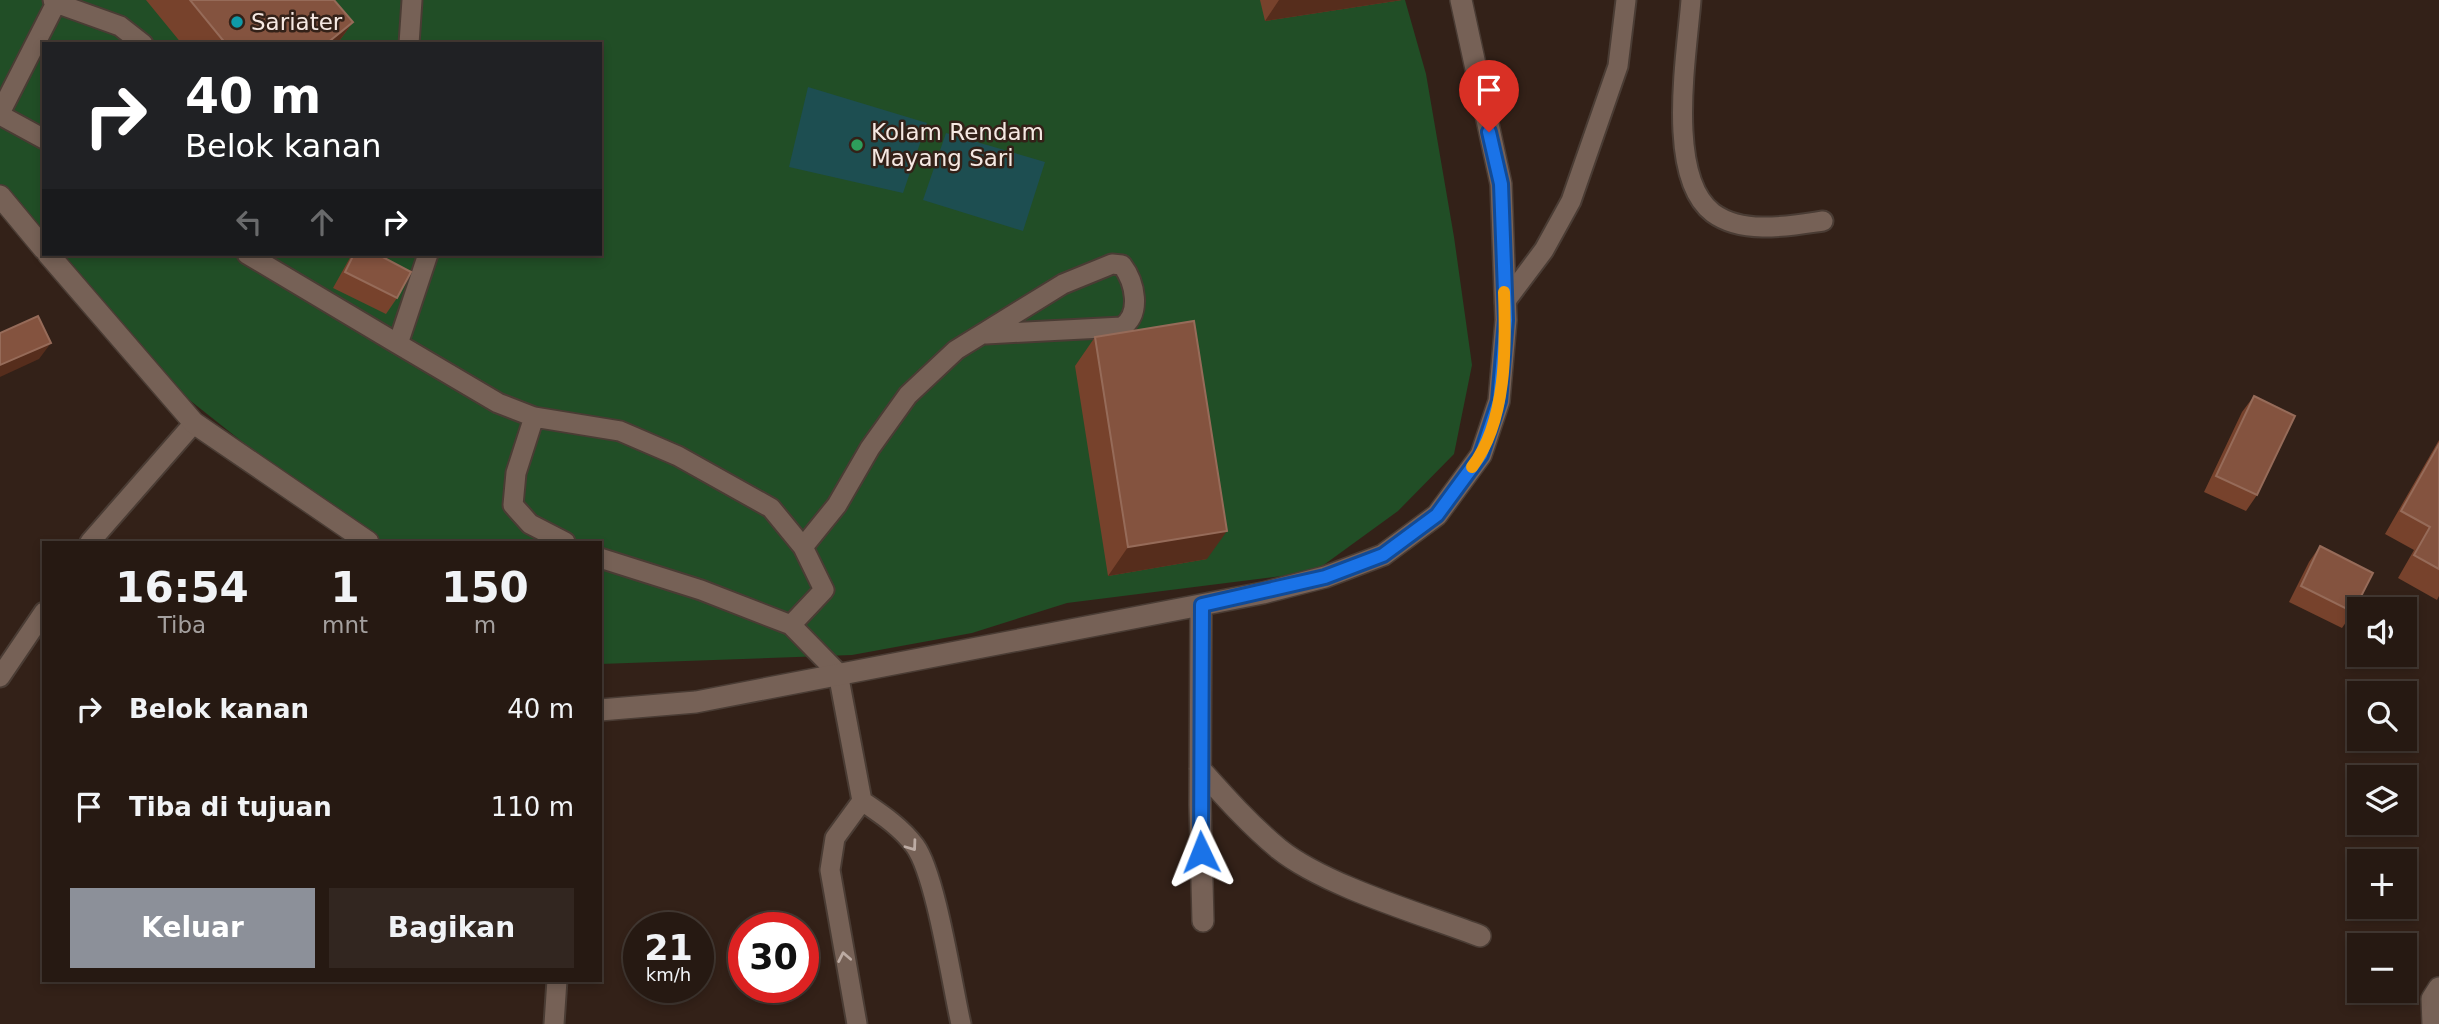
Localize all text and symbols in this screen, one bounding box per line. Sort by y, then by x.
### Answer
place label: Sariater [251,9,343,35]
marker: Sariater [229,14,245,30]
pin [1459,60,1519,132]
text: 40 m [185,68,321,125]
icon: right [70,70,161,161]
icon: arrive [1470,71,1508,109]
place label: Kolam Rendam Mayang Sari [871,119,1044,171]
text: Belok kanan [185,127,382,165]
marker: Kolam Rendam Mayang Sari [849,137,865,153]
icon: left [230,203,268,241]
icon: ahead [303,203,341,241]
icon: right [376,203,414,241]
text: 16:54 [115,563,249,612]
text: 1 [330,563,360,612]
text: 150 [441,563,529,612]
map controls [2347,597,2417,1003]
button: sound [2347,597,2417,667]
text: Tiba [158,612,206,638]
text: mnt [322,612,368,638]
text: m [474,612,496,638]
button: search [2347,681,2417,751]
icon: right [70,690,108,728]
text: Belok kanan [129,694,309,724]
text: 40 m [507,694,574,724]
button: layers [2347,765,2417,835]
icon: arrive [70,788,108,826]
text: Tiba di tujuan [129,792,332,822]
text: 110 m [491,792,574,822]
position arrow [1164,815,1238,889]
one-way arrow [904,838,916,850]
button: + [2347,849,2417,919]
button: Keluar [70,888,315,968]
button: Bagikan [329,888,574,968]
speed limit sign: 30 [728,912,819,1003]
text: 21 [644,928,693,968]
button: − [2347,933,2417,1003]
one-way arrow [837,951,852,963]
text: km/h [646,964,691,985]

